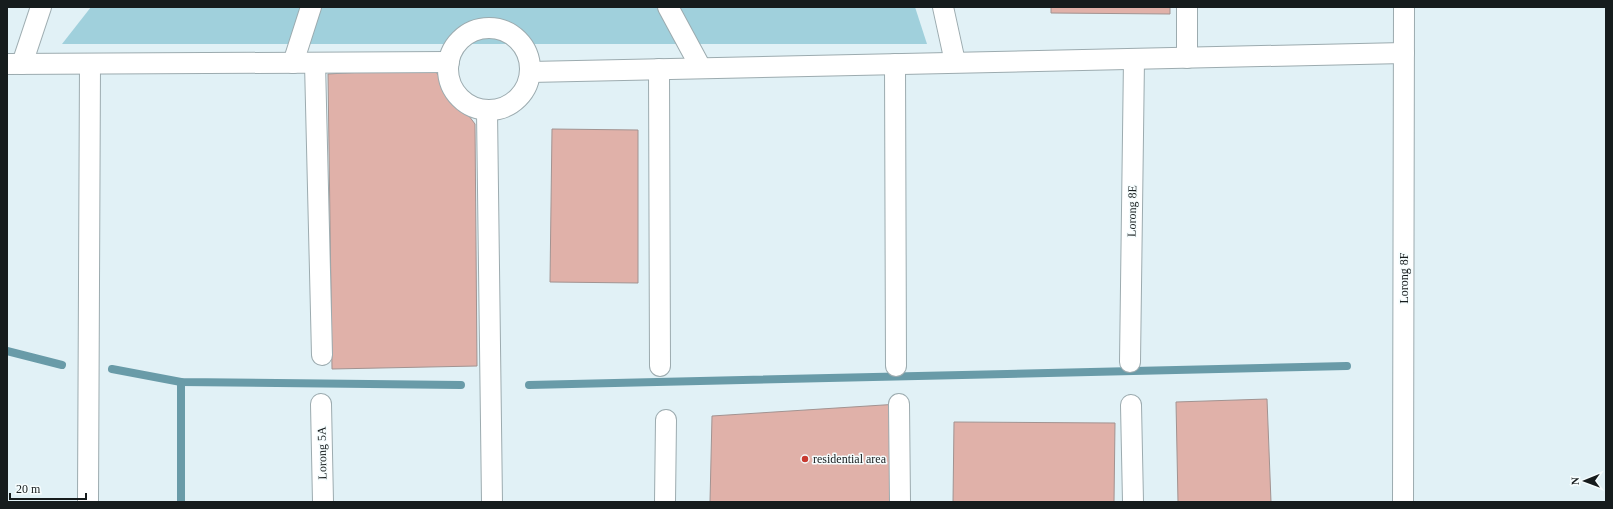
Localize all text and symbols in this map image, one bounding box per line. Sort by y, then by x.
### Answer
street label: Lorong 8E [1125,185,1139,237]
street label: Lorong 8F [1397,252,1411,304]
street label: Lorong 5A [315,426,329,480]
place label: residential area [813,452,887,466]
marker: residential area [800,454,810,464]
north arrow [1565,461,1605,501]
scale bar [10,475,86,501]
text: N [1569,477,1581,485]
text: 20 m [16,482,41,496]

